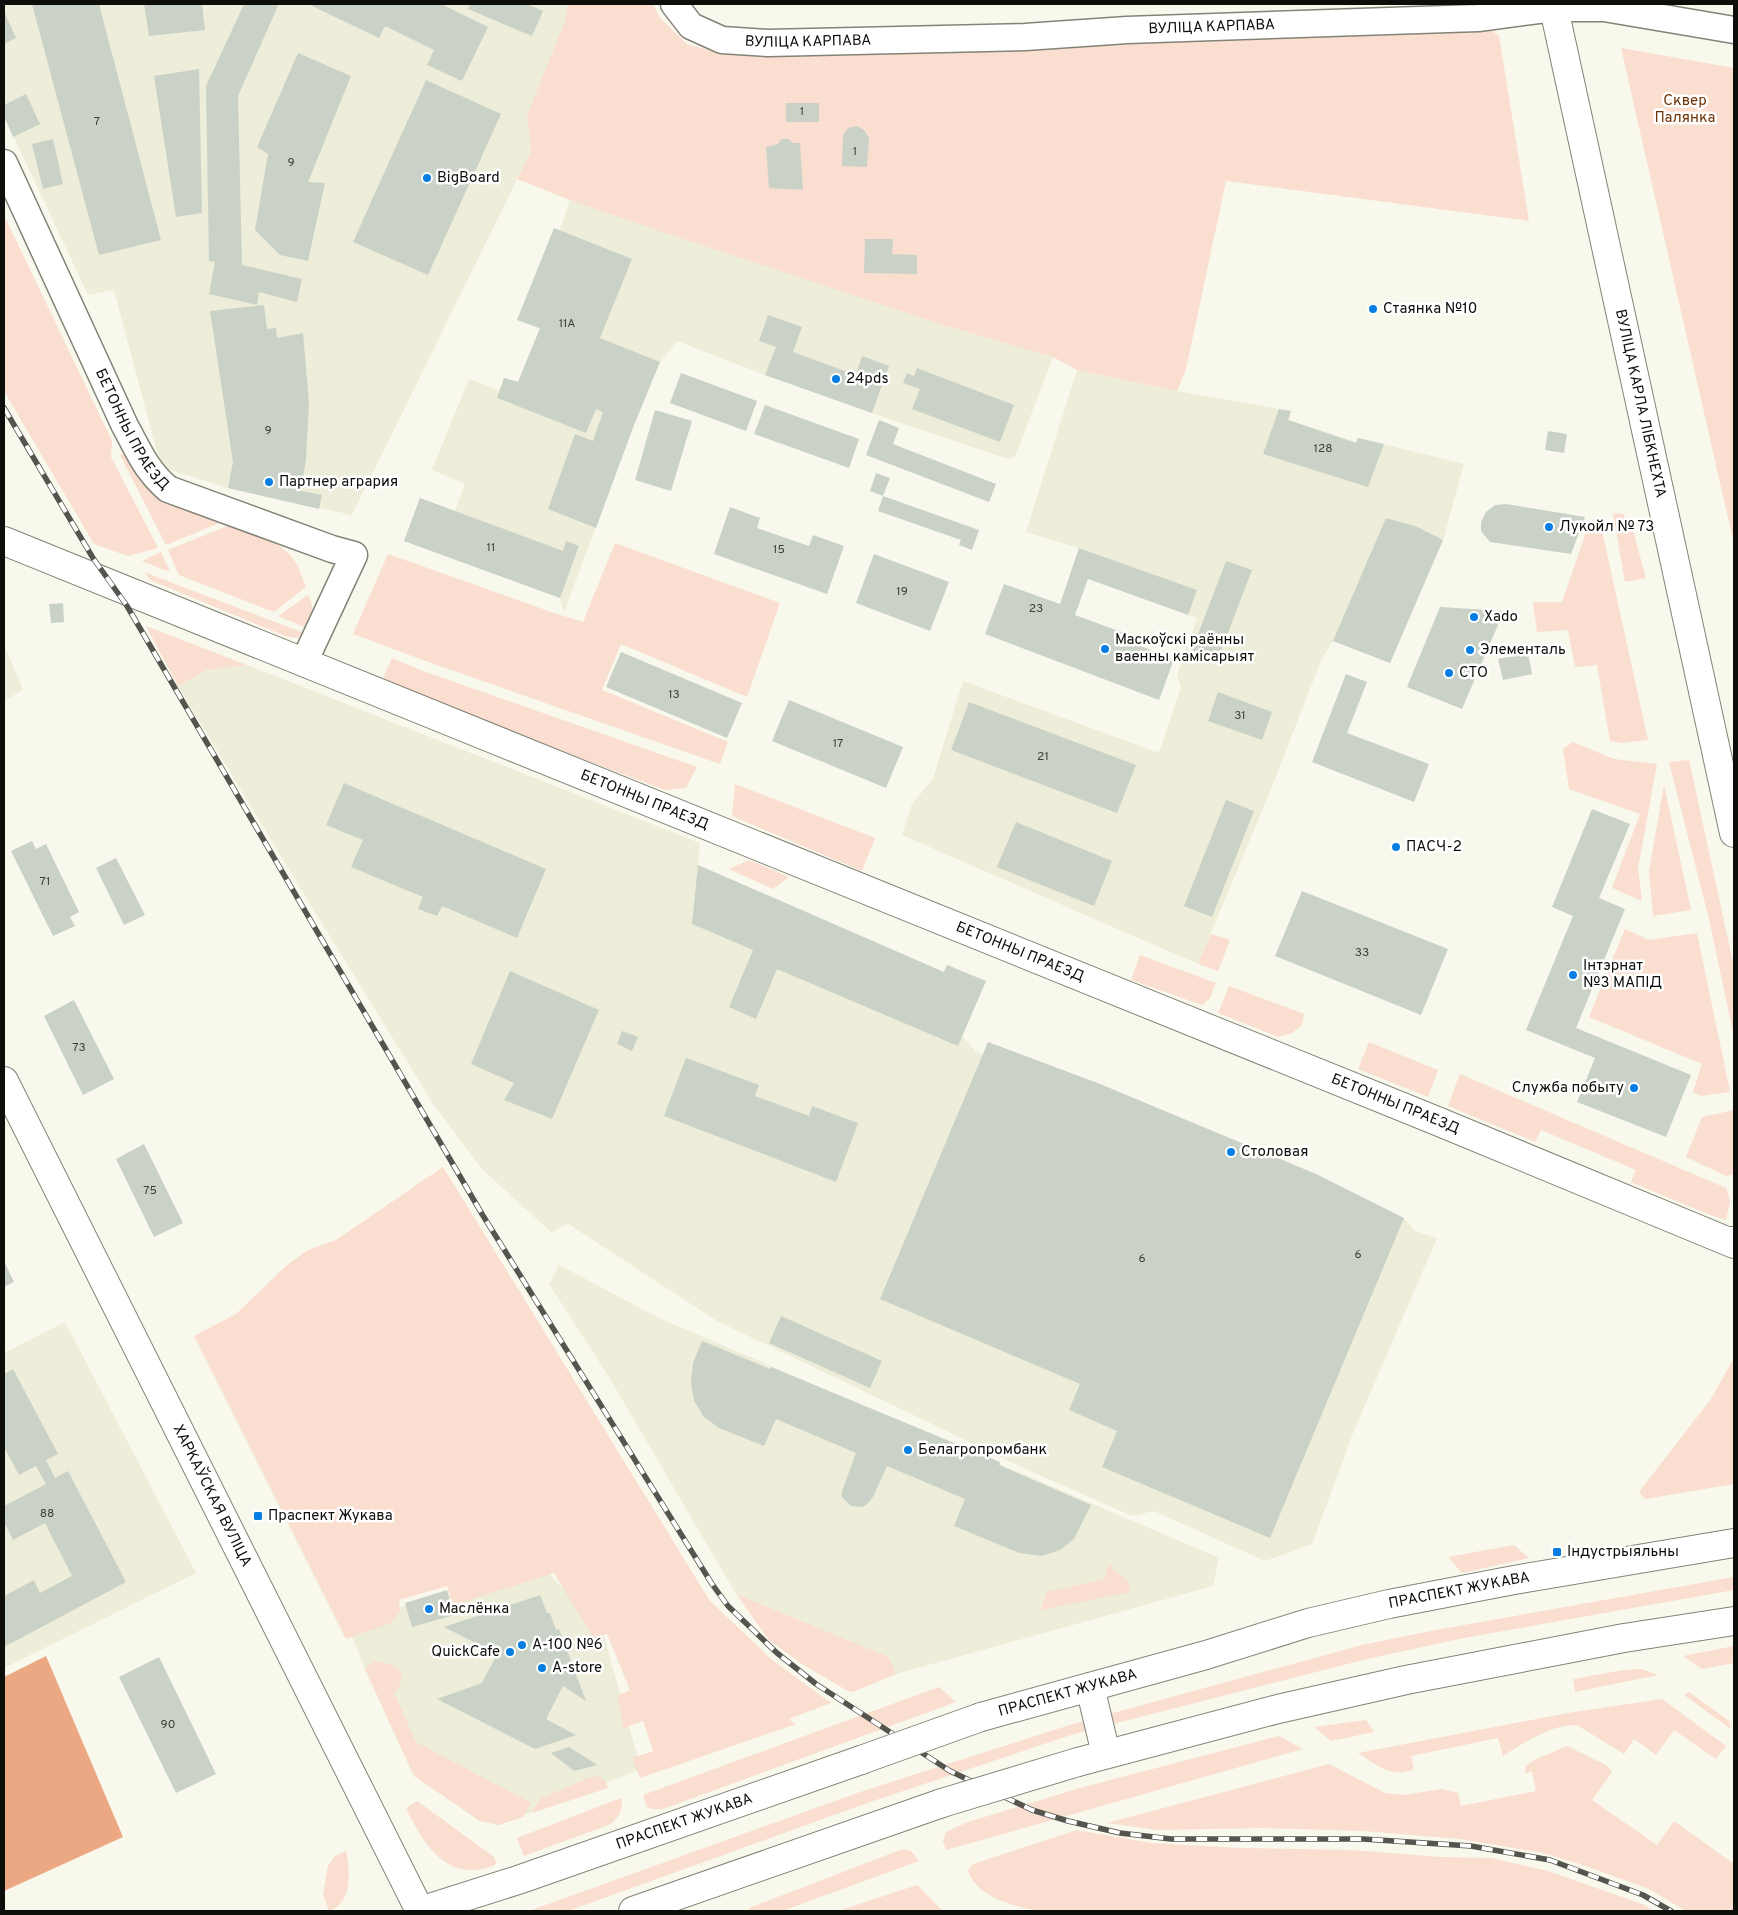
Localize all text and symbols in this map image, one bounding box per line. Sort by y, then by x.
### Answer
street label: ВУЛІЦА КАРПАВА [1148,15,1275,39]
street label: ВУЛІЦА КАРПАВА [744,31,872,53]
park label: Сквер Палянка [1655,92,1715,128]
house number: 1 [800,104,804,120]
house number: 7 [94,114,100,130]
house number: 1 [853,144,857,160]
house number: 9 [287,155,295,171]
place label: BigBoard [437,169,500,188]
marker: BigBoard [421,172,433,184]
place label: Стаянка №10 [1383,300,1477,319]
marker: Стаянка №10 [1367,303,1379,315]
street label: ВУЛІЦА КАРЛА ЛІБКНЕХТА [1610,307,1670,500]
house number: 11А [559,316,575,332]
street label: БЕТОННЫ ПРАЕЗД [90,366,173,495]
place label: 24pds [846,370,889,389]
marker: 24pds [830,373,842,385]
house number: 9 [264,423,272,439]
house number: 128 [1313,441,1333,457]
place label: Партнер агрария [279,473,398,492]
marker: Партнер агрария [263,476,275,488]
place label: Лукойл № 73 [1559,518,1654,537]
marker: Лукойл № 73 [1543,521,1555,533]
house number: 11 [487,540,495,556]
house number: 15 [773,542,785,558]
house number: 19 [896,584,908,600]
house number: 23 [1029,601,1043,617]
place label: Xado [1484,608,1518,627]
marker: Xado [1468,611,1480,623]
place label: Маскоўскі раённы ваенны камісарыят [1115,631,1254,667]
place label: Элементаль [1480,641,1566,660]
marker: Маскоўскі раённы ваенны камісарыят [1099,643,1111,655]
marker: Элементаль [1464,644,1476,656]
place label: СТО [1459,664,1488,683]
marker: СТО [1443,667,1455,679]
house number: 13 [668,687,680,703]
house number: 31 [1234,708,1246,724]
house number: 17 [833,736,843,752]
house number: 21 [1037,749,1049,765]
street label: БЕТОННЫ ПРАЕЗД [577,766,712,835]
place label: ПАСЧ-2 [1406,838,1462,857]
marker: ПАСЧ-2 [1390,841,1402,853]
house number: 71 [40,874,50,890]
street label: БЕТОННЫ ПРАЕЗД [953,918,1087,987]
house number: 33 [1355,945,1369,961]
place label: Інтэрнат №3 МАПІД [1583,957,1662,993]
marker: Інтэрнат №3 МАПІД [1567,969,1579,981]
house number: 73 [72,1040,86,1056]
street label: БЕТОННЫ ПРАЕЗД [1328,1070,1463,1139]
place label: Служба побыту [1512,1079,1624,1098]
marker: Служба побыту [1628,1082,1640,1094]
place label: Столовая [1241,1143,1308,1162]
marker: Столовая [1225,1146,1237,1158]
house number: 75 [143,1183,157,1199]
house number: 6 [1354,1247,1362,1263]
house number: 6 [1138,1251,1146,1267]
street label: ХАРКАЎСКАЯ ВУЛІЦА [168,1421,256,1570]
place label: Белагропромбанк [918,1441,1047,1460]
marker: Белагропромбанк [902,1444,914,1456]
house number: 88 [40,1506,54,1522]
place label: Праспект Жукава [268,1507,393,1526]
marker: Праспект Жукава [252,1510,264,1522]
place label: Індустрыяльны [1567,1543,1679,1562]
marker: Індустрыяльны [1551,1546,1563,1558]
street label: ПРАСПЕКТ ЖУКАВА [1387,1568,1531,1613]
place label: Маслёнка [439,1600,509,1619]
marker: Маслёнка [423,1603,435,1615]
place label: А-100 №6 [532,1636,603,1655]
marker: А-100 №6 [516,1639,528,1651]
place label: QuickCafe [431,1643,500,1662]
marker: QuickCafe [504,1646,516,1658]
place label: А-store [552,1659,602,1678]
marker: А-store [536,1662,548,1674]
street label: ПРАСПЕКТ ЖУКАВА [996,1665,1139,1721]
house number: 90 [161,1717,175,1733]
street label: ПРАСПЕКТ ЖУКАВА [614,1789,755,1854]

